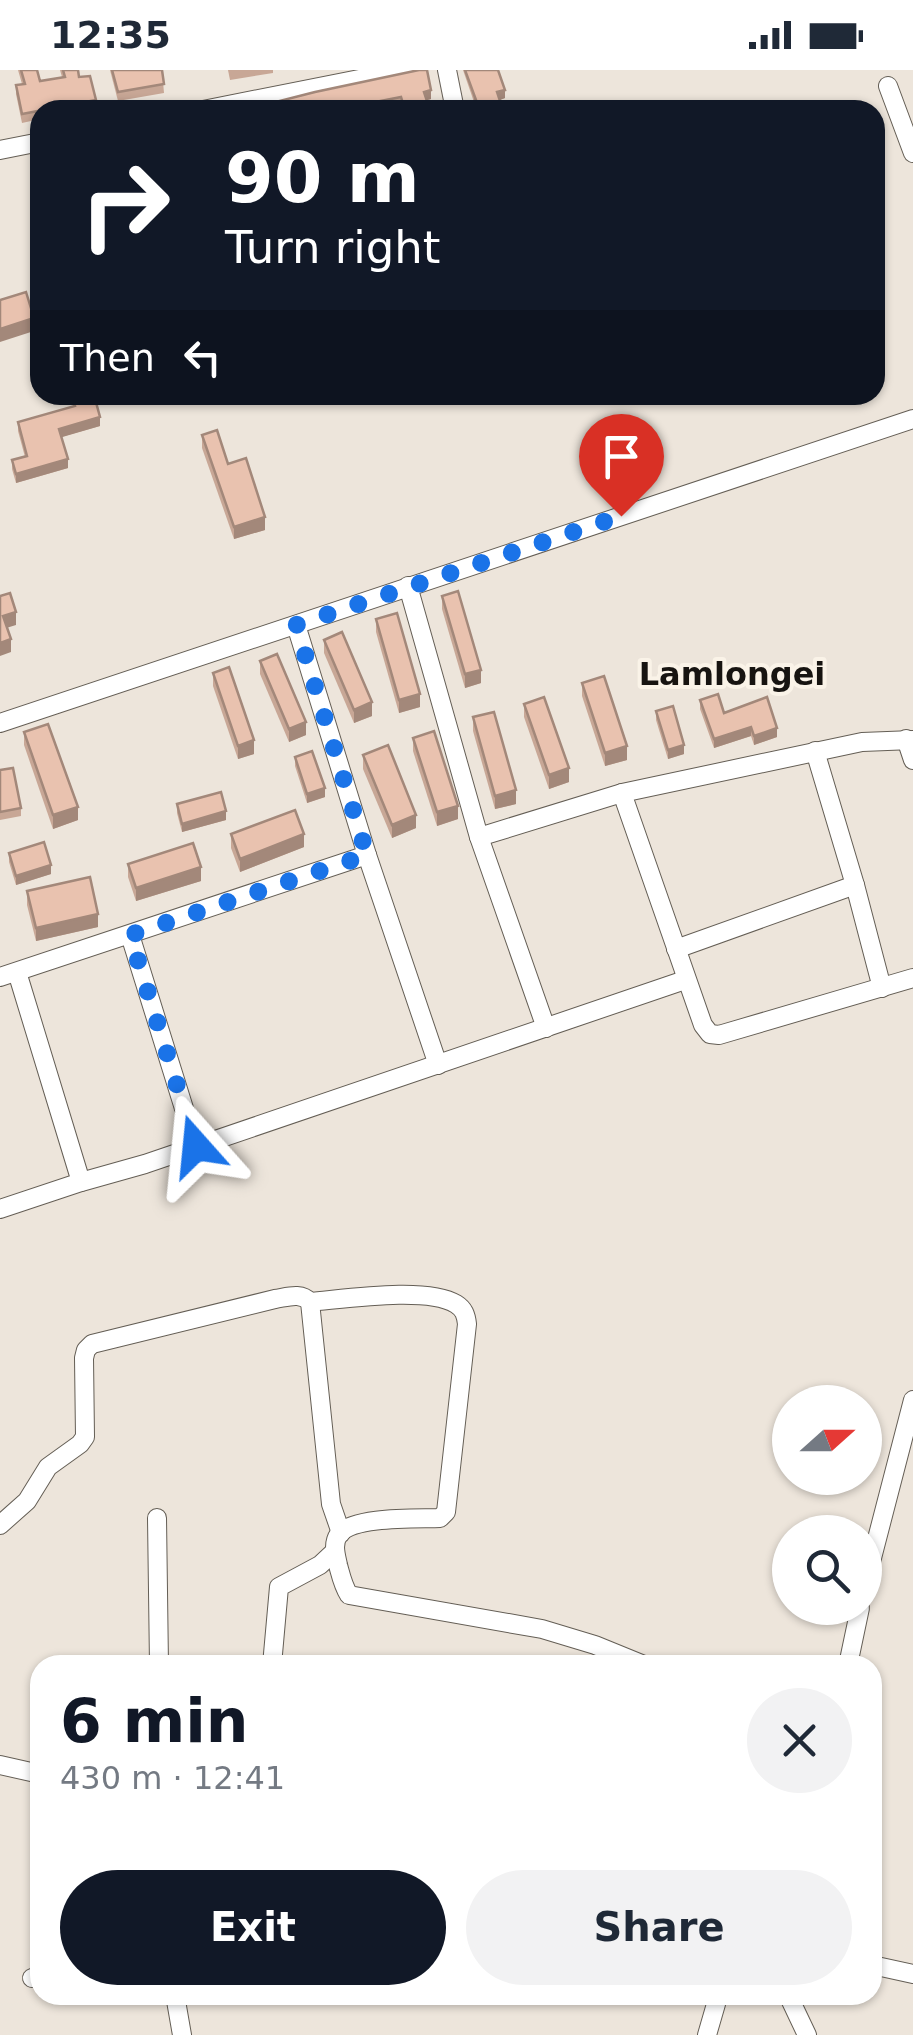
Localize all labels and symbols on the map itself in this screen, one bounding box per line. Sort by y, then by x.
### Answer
pin [579,414,664,517]
district label: Lamlongei [639,655,825,693]
position arrow [144,1094,248,1198]
north arrow [772,1385,882,1495]

